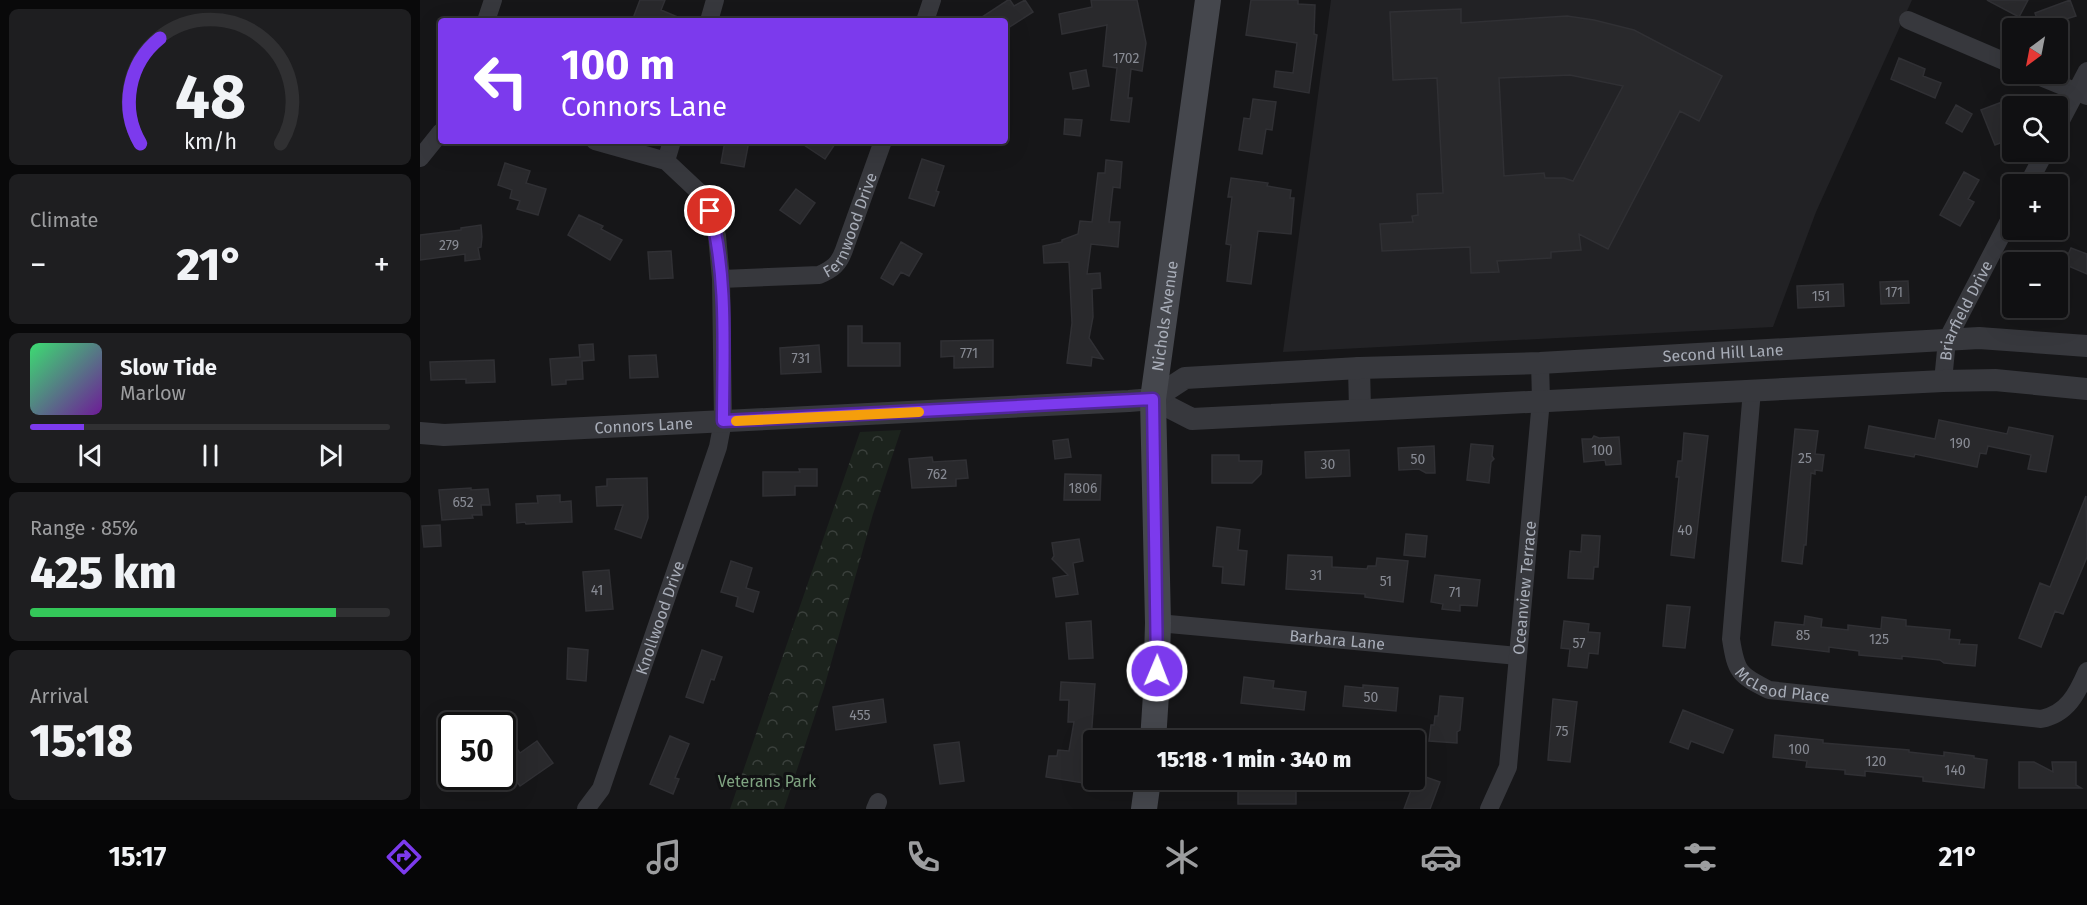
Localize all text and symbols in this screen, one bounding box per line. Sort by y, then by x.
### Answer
north arrow [2002,18,2068,84]
map controls [2002,18,2068,318]
text: 100 m [561,40,675,90]
icon: left [462,42,540,120]
house number: 1702 [1113,50,1139,67]
text: 48 [174,60,246,135]
text: Connors Lane [561,91,727,123]
button: search [2002,96,2068,162]
text: km/h [183,129,237,155]
street label: Fernwood Drive [820,170,881,282]
button: + [2002,174,2068,240]
pin [684,185,735,236]
icon: arrive [693,194,726,227]
text: Climate [30,208,98,232]
house number: 279 [439,237,459,254]
text: 21° [176,238,244,292]
text: − [30,245,47,285]
text: + [374,245,390,285]
button: − [2002,252,2068,318]
street label: Briarfield Drive [1936,257,1997,362]
street label: Nichols Avenue [1148,260,1182,373]
house number: 171 [1885,284,1903,301]
house number: 151 [1812,288,1830,305]
street label: Second Hill Lane [1662,340,1784,366]
house number: 771 [960,345,978,362]
house number: 731 [792,350,810,367]
text: Slow Tide [120,354,217,381]
text: Marlow [120,381,186,405]
street label: Connors Lane [594,414,693,438]
house number: 190 [1949,435,1971,452]
icon: previous [74,439,107,472]
icon: pause [194,439,227,472]
icon: next [314,439,347,472]
house number: 100 [1591,442,1613,459]
house number: 25 [1798,450,1812,467]
house number: 50 [1411,451,1426,468]
house number: 30 [1321,456,1336,473]
house number: 762 [927,466,947,483]
house number: 1806 [1068,480,1098,497]
house number: 652 [452,494,474,511]
text: Range · 85% [30,516,138,540]
street label: Oceanview Terrace [1509,520,1540,656]
house number: 40 [1677,522,1693,539]
text: 425 km [30,546,177,600]
street label: Knollwood Drive [632,558,688,677]
house number: 31 [1310,567,1322,584]
house number: 51 [1380,573,1392,590]
house number: 41 [591,582,603,599]
house number: 71 [1449,584,1461,601]
street label: Barbara Lane [1289,626,1386,654]
house number: 85 [1796,627,1810,644]
house number: 125 [1869,631,1889,648]
house number: 57 [1573,635,1585,652]
position arrow [1125,639,1189,703]
street label: McLeod Place [1731,663,1831,706]
text: Arrival [30,684,89,708]
house number: 50 [1364,689,1379,706]
house number: 455 [849,707,871,724]
speed limit sign: 50 [438,712,516,790]
text: 15:18 [30,714,133,768]
house number: 75 [1555,723,1569,740]
house number: 100 [1788,741,1810,758]
text: 15:18 · 1 min · 340 m [1157,746,1351,773]
house number: 120 [1866,753,1887,770]
house number: 140 [1944,762,1966,779]
park label: Veterans Park [718,772,817,791]
icon: directions [383,836,425,878]
icon: music [643,836,685,878]
icon: phone [902,836,944,878]
icon: climate [1161,836,1203,878]
icon: car [1420,836,1462,878]
icon: filters [1679,836,1721,878]
text: 15:17 [109,841,166,873]
text: 21° [1938,841,1978,873]

